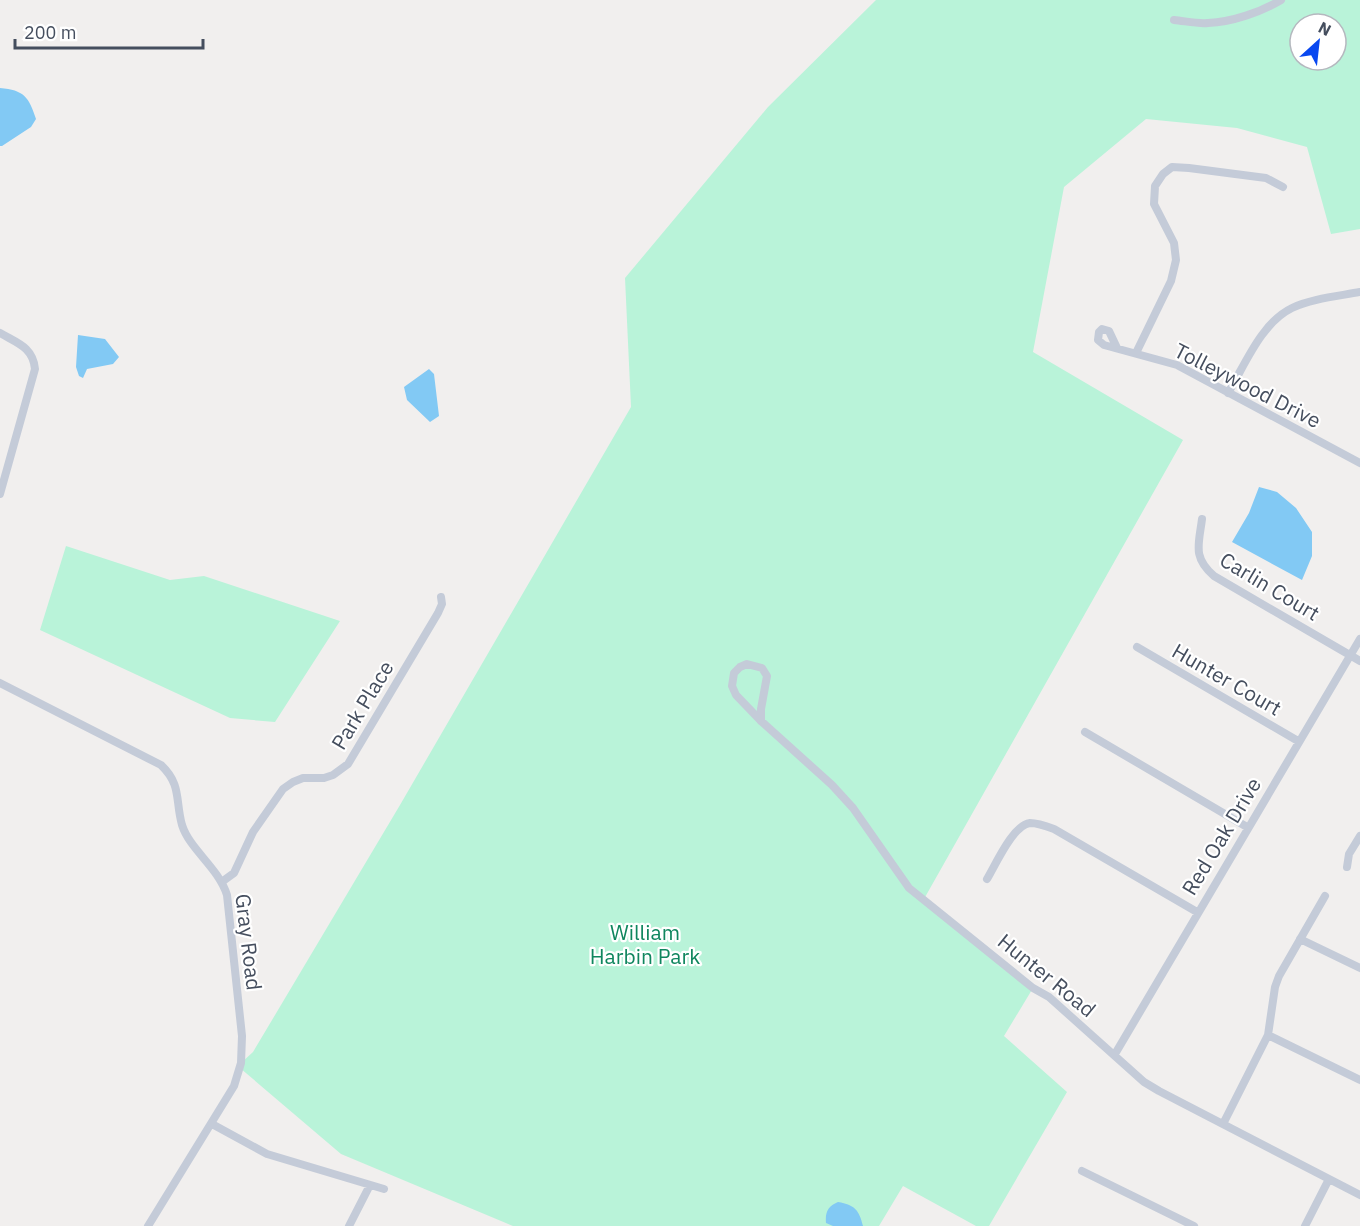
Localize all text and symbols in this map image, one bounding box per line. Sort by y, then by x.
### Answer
scale bar [15,12,202,50]
north arrow [1288,12,1348,72]
text: N [1315,17,1335,40]
text: 200 m [24,21,76,44]
street label: Tolleywood Drive [1170,336,1326,434]
street label: Carlin Court [1215,545,1325,627]
street label: Hunter Court [1167,636,1287,722]
street label: Park Place [324,655,400,755]
street label: Red Oak Drive [1175,772,1267,900]
street label: Gray Road [229,892,269,992]
park label: William Harbin Park [590,918,700,970]
street label: Hunter Road [992,927,1102,1023]

